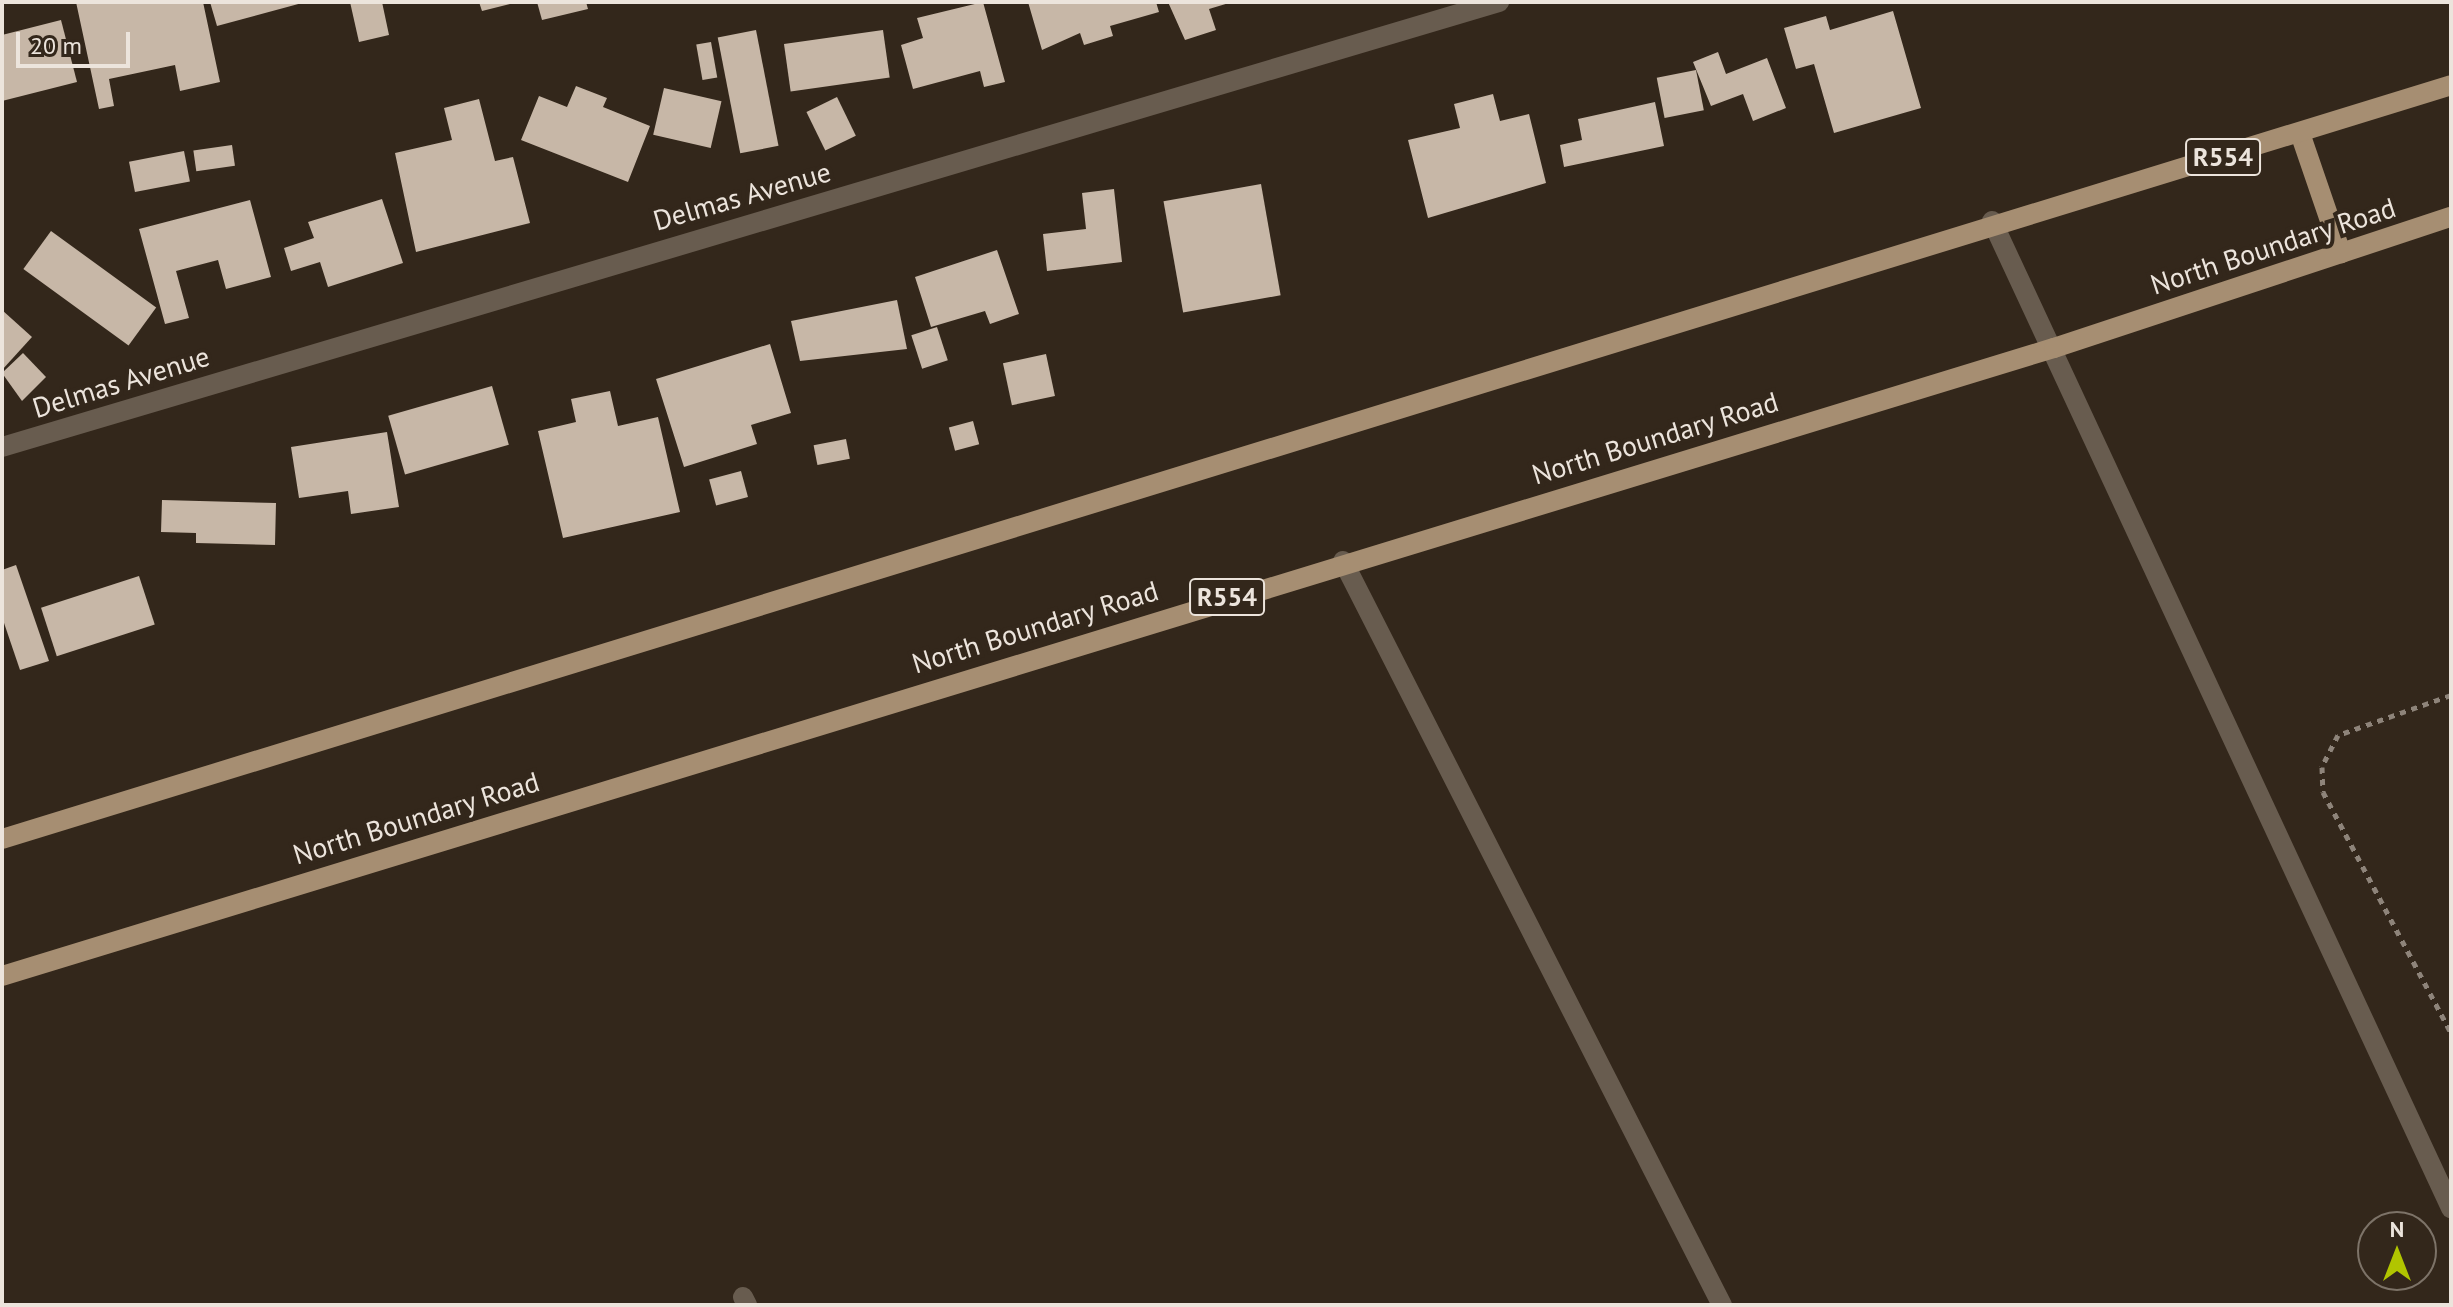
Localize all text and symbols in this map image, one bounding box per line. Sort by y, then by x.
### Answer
scale bar [20,16,134,66]
text: 20 m [30,30,82,61]
road number: R554 [2185,135,2261,179]
street label: Delmas Avenue [649,154,835,238]
street label: North Boundary Road [2146,190,2400,302]
street label: Delmas Avenue [28,339,214,425]
street label: North Boundary Road [1527,384,1783,492]
street label: North Boundary Road [907,573,1163,681]
road number: R554 [1189,575,1265,619]
street label: North Boundary Road [288,764,544,872]
north arrow [2357,1211,2437,1291]
text: N [2390,1215,2404,1243]

